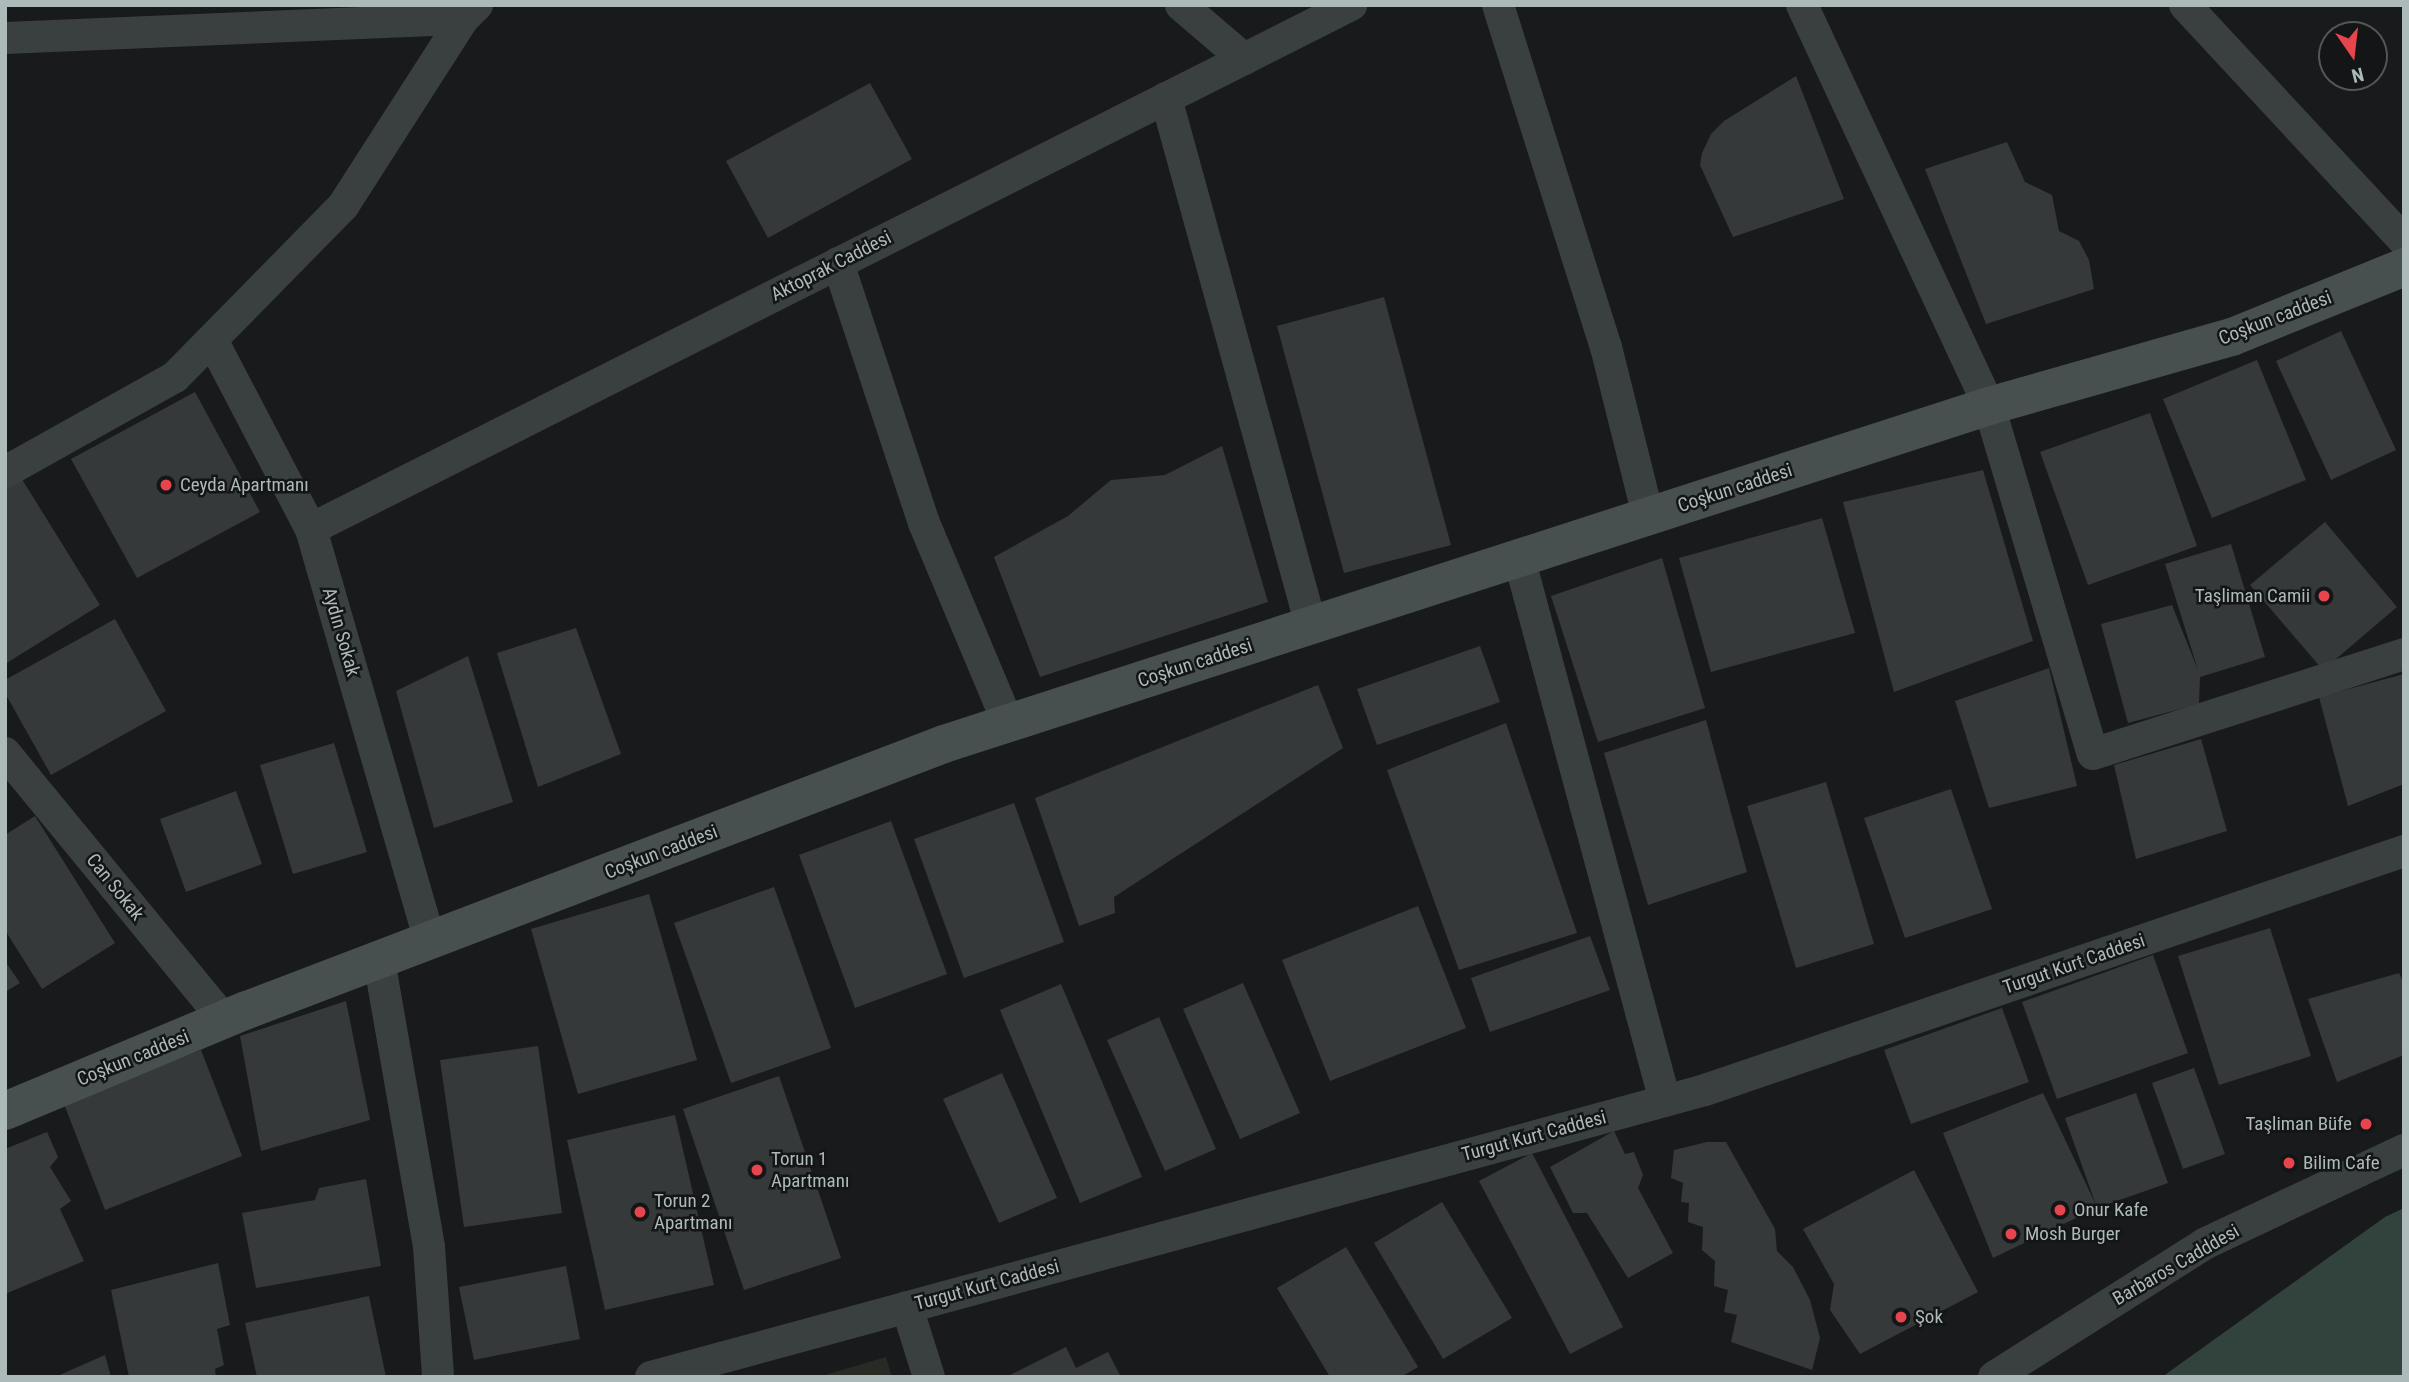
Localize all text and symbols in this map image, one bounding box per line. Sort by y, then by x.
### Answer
north arrow [2318,21,2388,91]
text: N [2349,62,2366,87]
street label: Aktoprak Caddesi [767,226,895,306]
street label: Coşkun caddesi [2215,286,2335,350]
street label: Coşkun caddesi [1675,459,1795,517]
place label: Ceyda Apartmanı [180,474,309,496]
marker: Ceyda Apartmanı [158,477,174,493]
street label: Aydın Sokak [317,585,365,679]
place label: Taşliman Camii [2195,585,2310,607]
marker: Taşliman Camii [2316,588,2332,604]
street label: Coşkun caddesi [1135,634,1255,692]
street label: Coşkun caddesi [601,820,721,884]
street label: Can Sokak [81,849,149,925]
street label: Turgut Kurt Caddesi [2000,929,2148,999]
street label: Coşkun caddesi [74,1025,192,1091]
street label: Turgut Kurt Caddesi [1459,1106,1609,1166]
place label: Taşliman Büfe [2245,1113,2352,1135]
marker: Taşliman Büfe [2358,1116,2374,1132]
place label: Torun 1 Apartmanı [771,1148,849,1192]
place label: Bilim Cafe [2303,1152,2380,1174]
marker: Bilim Cafe [2281,1155,2297,1171]
marker: Torun 1 Apartmanı [749,1162,765,1178]
place label: Torun 2 Apartmanı [654,1190,732,1234]
place label: Onur Kafe [2074,1199,2148,1221]
marker: Onur Kafe [2052,1202,2068,1218]
marker: Torun 2 Apartmanı [632,1204,648,1220]
street label: Barbaros Cadddesi [2109,1220,2243,1310]
place label: Mosh Burger [2025,1223,2120,1245]
marker: Mosh Burger [2003,1226,2019,1242]
street label: Turgut Kurt Caddesi [912,1255,1062,1315]
place label: Şok [1915,1306,1943,1328]
marker: Şok [1893,1309,1909,1325]

